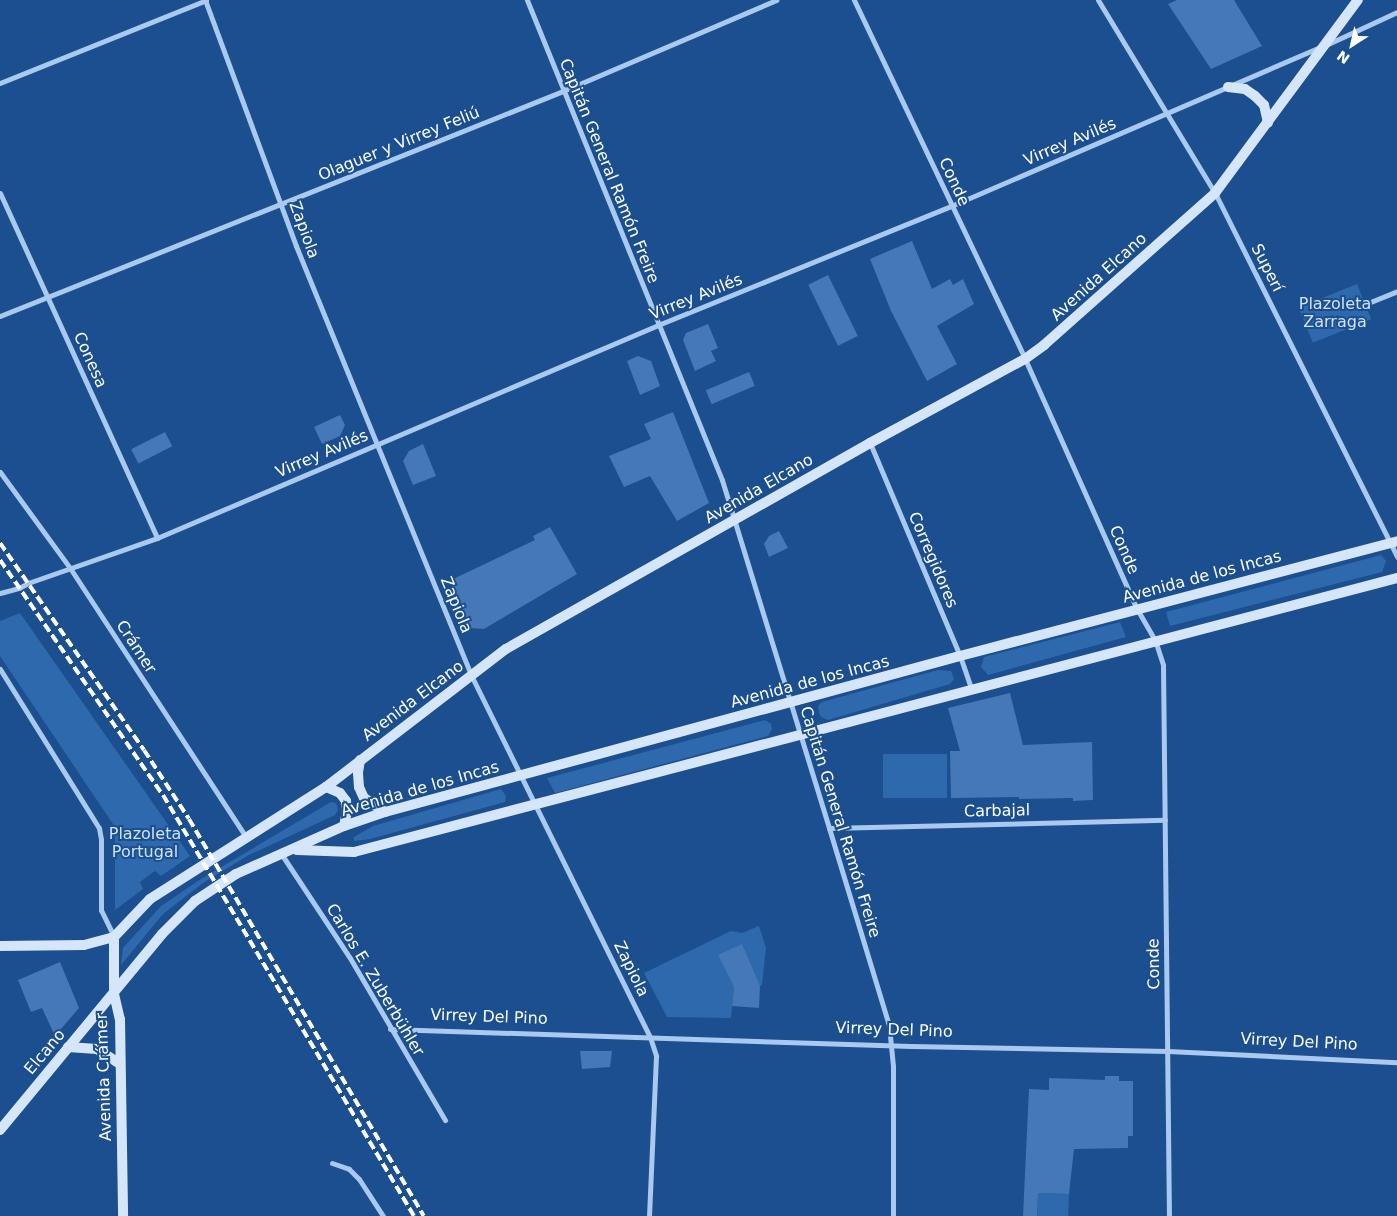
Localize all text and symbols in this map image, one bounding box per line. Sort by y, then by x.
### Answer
north arrow [1327,20,1377,70]
text: N [1334,47,1353,67]
street label: Capitán General Ramón Freire [555,56,663,286]
street label: Olaguer y Virrey Feliú [315,103,483,185]
street label: Virrey Avilés [1021,114,1119,170]
street label: Conde [935,155,973,209]
street label: Zapiola [285,199,323,261]
street label: Avenida Elcano [1047,229,1151,325]
street label: Superí [1247,241,1287,295]
street label: Virrey Avilés [647,270,745,324]
park label: Plazoleta Zarraga [1299,294,1371,332]
street label: Conesa [69,329,111,391]
street label: Virrey Avilés [273,426,371,482]
street label: Avenida Elcano [701,450,817,528]
street label: Corregidores [904,509,962,611]
street label: Conde [1105,523,1143,577]
street label: Avenida de los Incas [1121,547,1283,607]
street label: Zapiola [436,574,476,636]
street label: Crámer [112,617,160,677]
street label: Avenida de los Incas [729,652,891,712]
street label: Avenida Elcano [358,657,468,745]
street label: Capitán General Ramón Freire [796,704,884,940]
street label: Avenida de los Incas [339,757,501,821]
street label: Carbajal [964,801,1030,821]
park label: Plazoleta Portugal [109,824,181,862]
street label: Carlos E. Zuberbühler [322,900,428,1060]
street label: Zapiola [609,938,653,1000]
street label: Conde [1144,938,1164,990]
street label: Virrey Del Pino [430,1005,548,1029]
street label: Avenida Crámer [92,1012,116,1142]
street label: Virrey Del Pino [835,1018,953,1042]
street label: Elcano [21,1025,69,1079]
street label: Virrey Del Pino [1240,1029,1358,1055]

